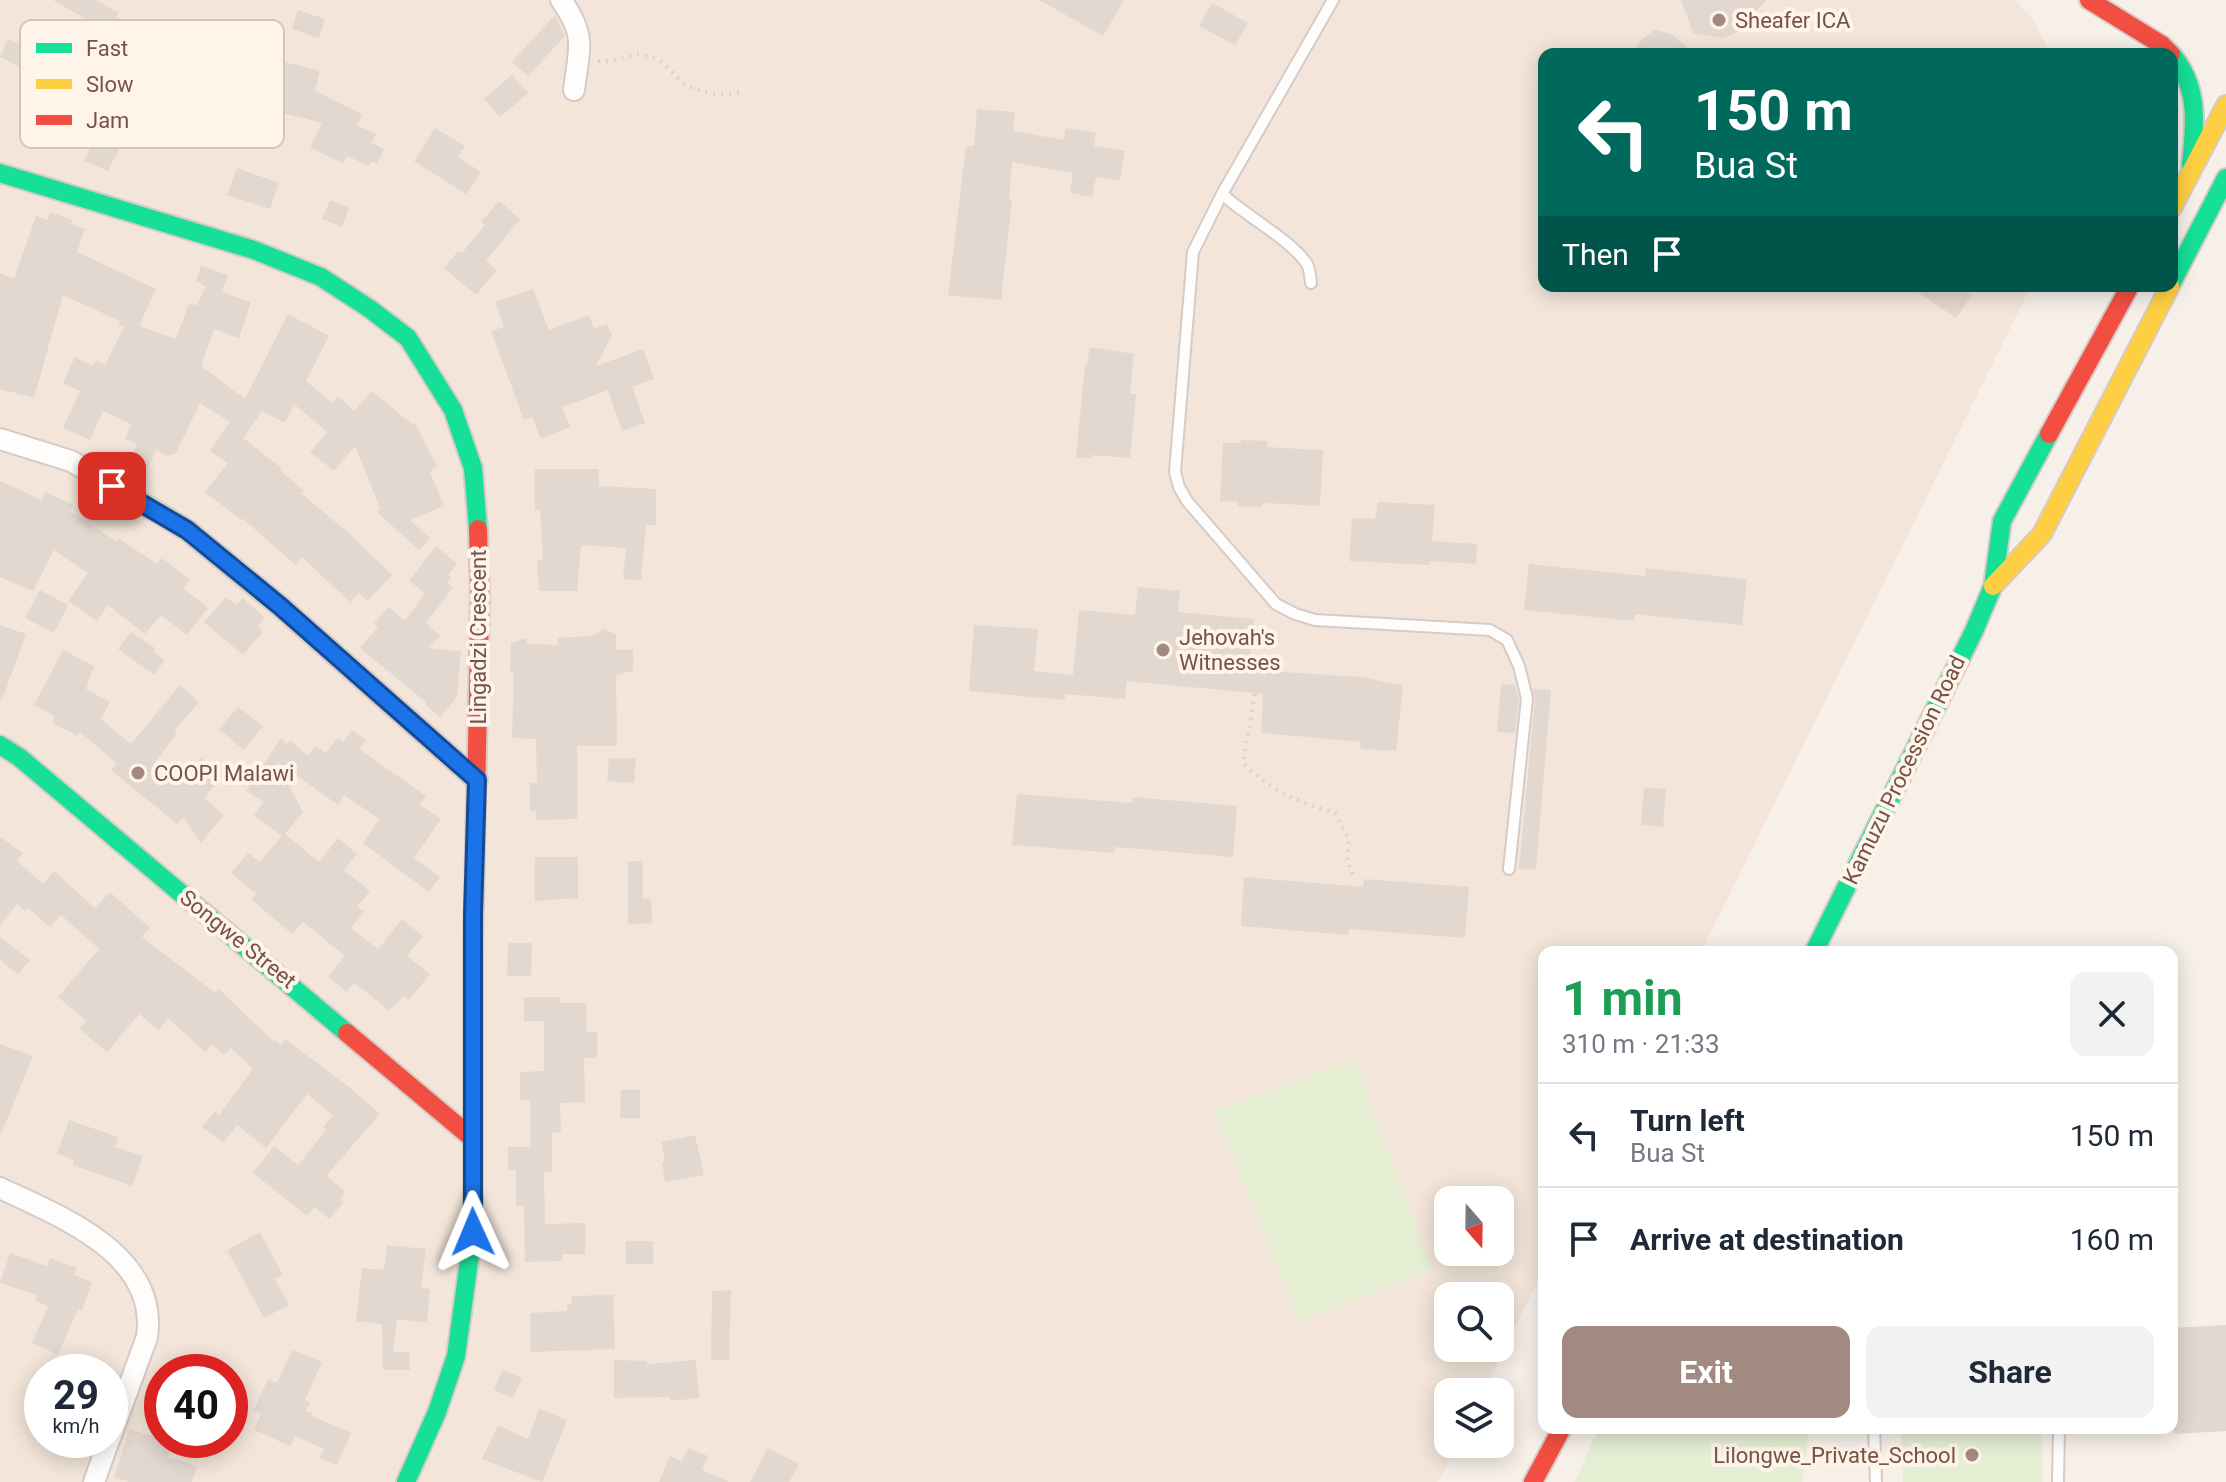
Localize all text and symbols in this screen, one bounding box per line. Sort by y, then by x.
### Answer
place label: Sheafer ICA [1735,8,1851,33]
marker: Sheafer ICA [1710,11,1728,29]
legend [20,20,284,148]
text: Fast [86,36,128,61]
text: Slow [86,72,134,97]
text: 150 m [1694,78,1853,144]
icon: left [1562,80,1666,184]
text: Jam [86,108,129,133]
text: Bua St [1694,145,1798,187]
icon: arrive [1645,232,1689,276]
text: Then [1562,237,1629,272]
pin [78,452,146,520]
icon: arrive [90,464,134,508]
street label: Lingadzi Crescent [466,550,491,724]
place label: Jehovah's Witnesses [1179,625,1281,675]
marker: Jehovah's Witnesses [1154,641,1172,659]
street label: Kamuzu Procession Road [1838,652,1970,888]
place label: COOPI Malawi [154,761,294,786]
marker: COOPI Malawi [129,764,147,782]
street label: Songwe Street [175,885,301,993]
text: 1 min [1562,970,1683,1027]
button: close [2070,972,2154,1056]
text: 310 m · 21:33 [1562,1029,1720,1059]
text: Turn left [1630,1103,1745,1138]
icon: left [1562,1113,1606,1157]
text: 150 m [2070,1118,2154,1153]
text: Bua St [1630,1138,1705,1168]
north arrow [1434,1186,1514,1266]
map controls [1434,1186,1514,1458]
position arrow [431,1190,515,1274]
icon: arrive [1562,1217,1606,1261]
text: Arrive at destination [1630,1222,1904,1257]
text: 160 m [2070,1222,2154,1257]
button: search [1434,1282,1514,1362]
button: Exit [1562,1326,1850,1418]
button: Share [1866,1326,2154,1418]
speed limit sign: 40 [144,1354,248,1458]
text: 29 [53,1372,99,1419]
button: layers [1434,1378,1514,1458]
text: km/h [53,1414,99,1438]
place label: Lilongwe_Private_School [1713,1443,1956,1468]
marker: Lilongwe_Private_School [1963,1446,1981,1464]

